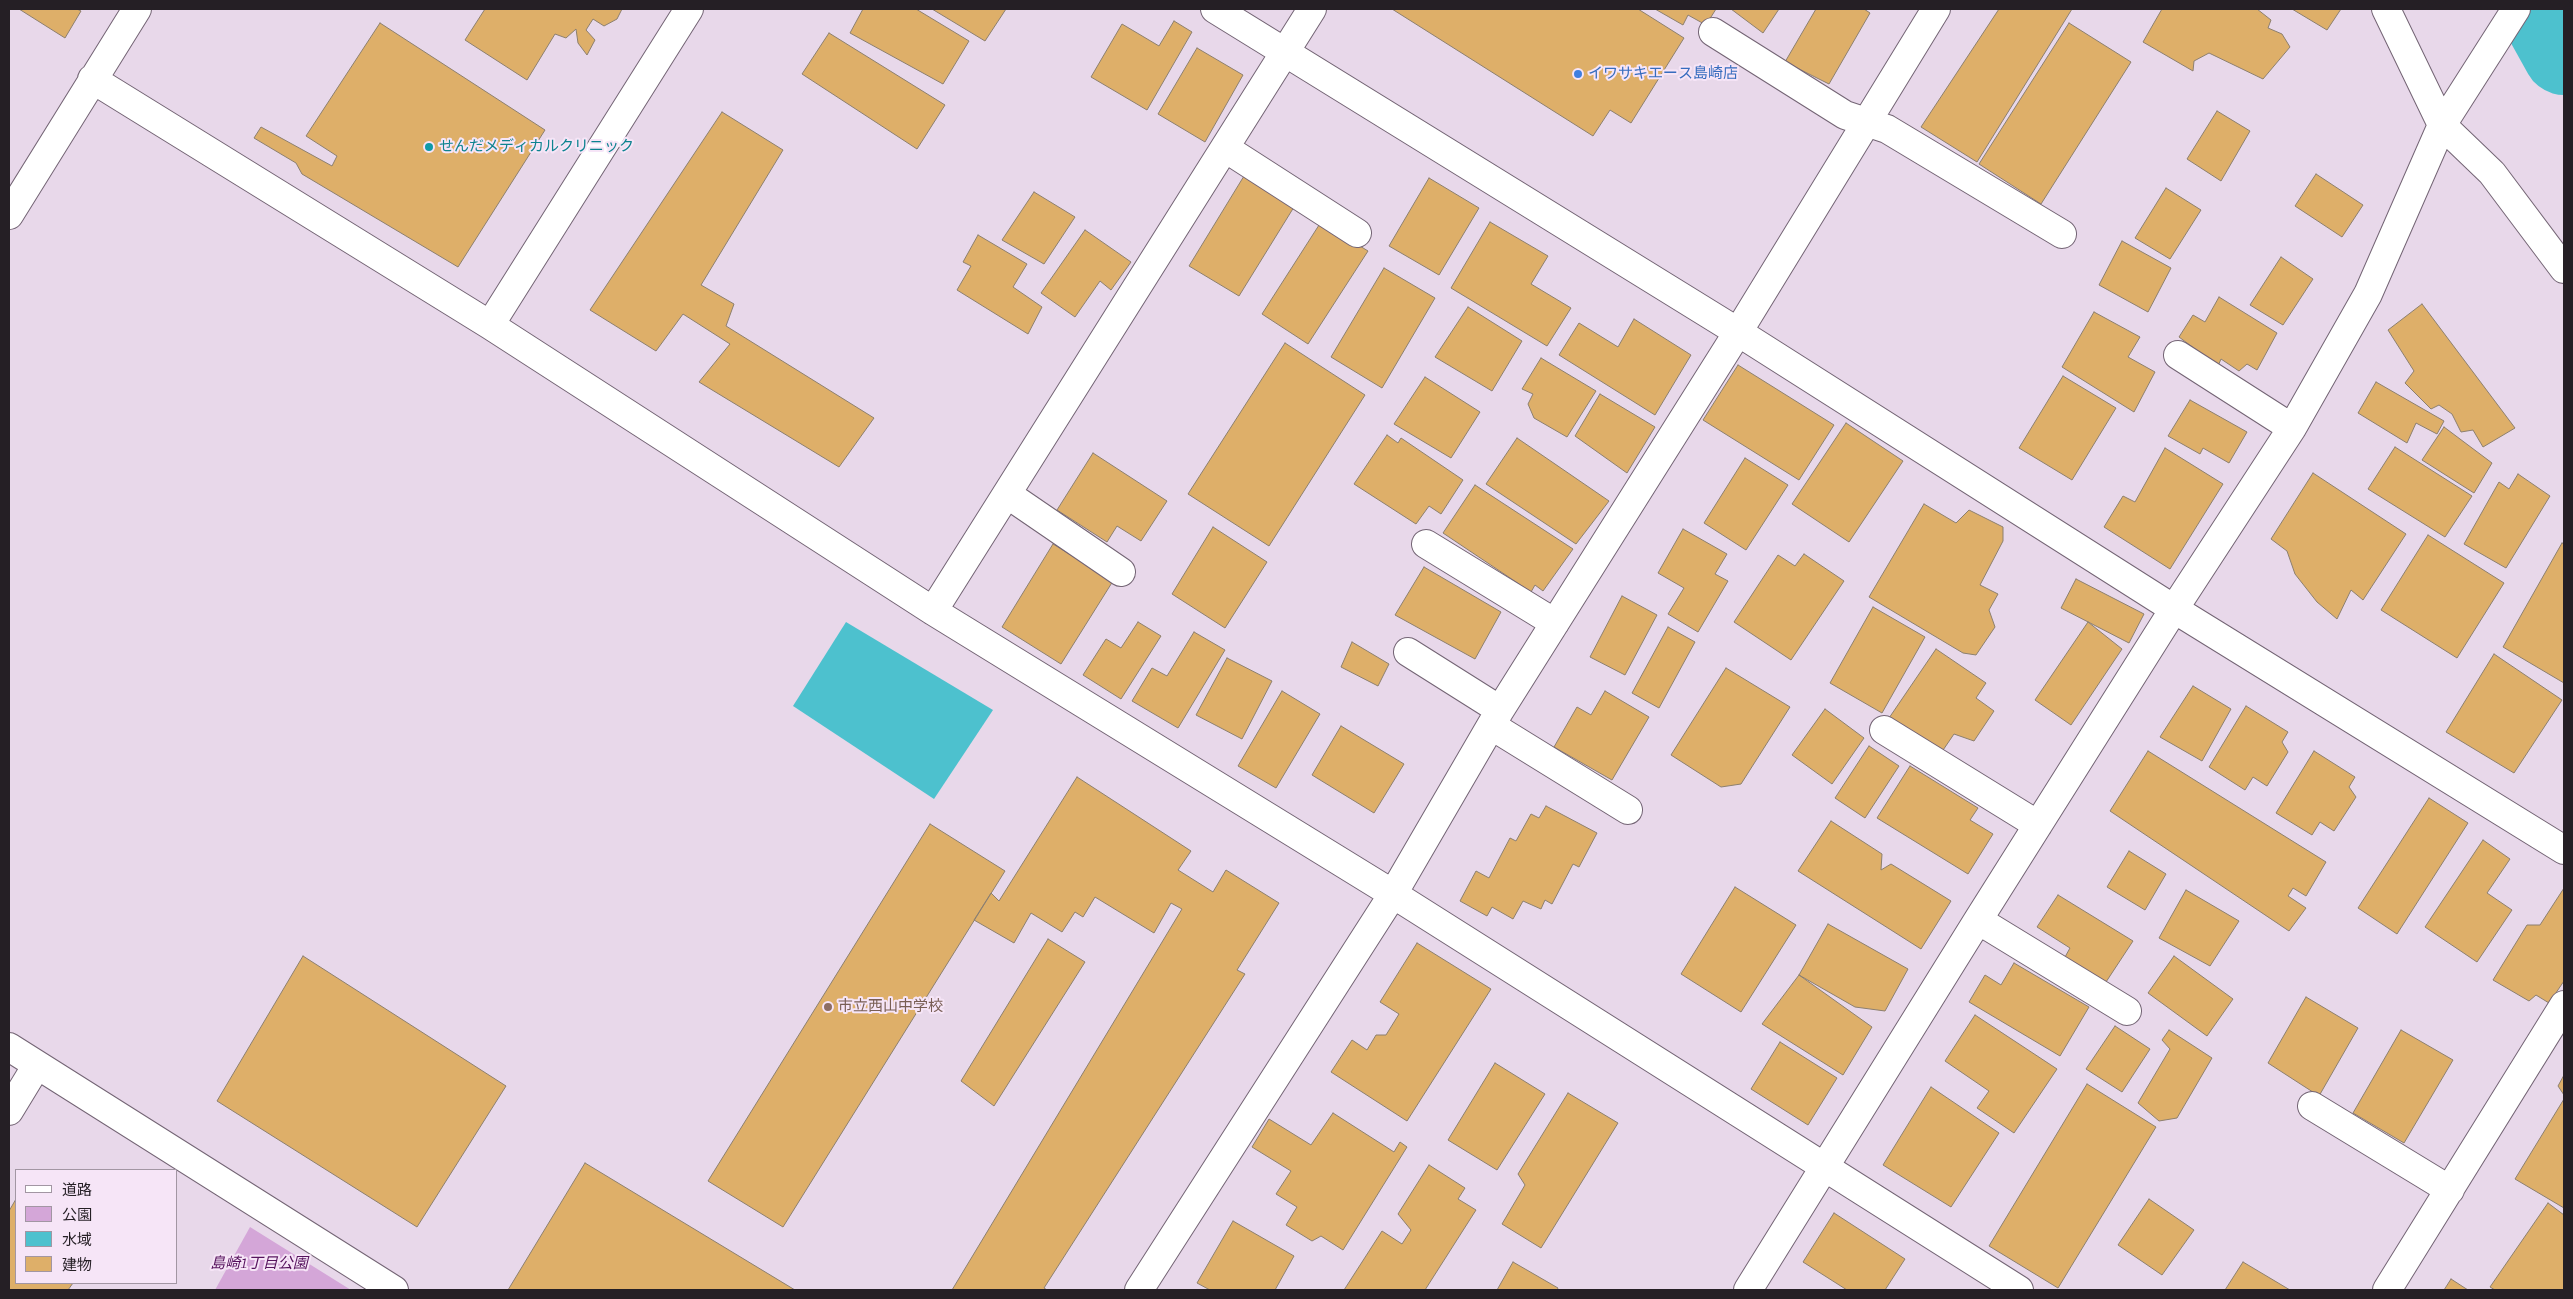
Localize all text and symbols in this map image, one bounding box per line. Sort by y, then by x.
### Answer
place label: イワサキエース島崎店 [1588,65,1738,83]
marker: イワサキエース島崎店 [1572,68,1584,80]
place label: せんだメディカルクリニック [439,138,634,156]
marker: せんだメディカルクリニック [423,141,435,153]
place label: 市立西山中学校 [838,998,943,1016]
marker: 市立西山中学校 [822,1001,834,1013]
legend [15,1169,178,1284]
text: 道路 [62,1179,92,1200]
text: 公園 [62,1204,92,1225]
text: 水域 [62,1229,92,1250]
text: 建物 [62,1254,92,1275]
park label: 島崎1丁目公園 [210,1255,308,1273]

